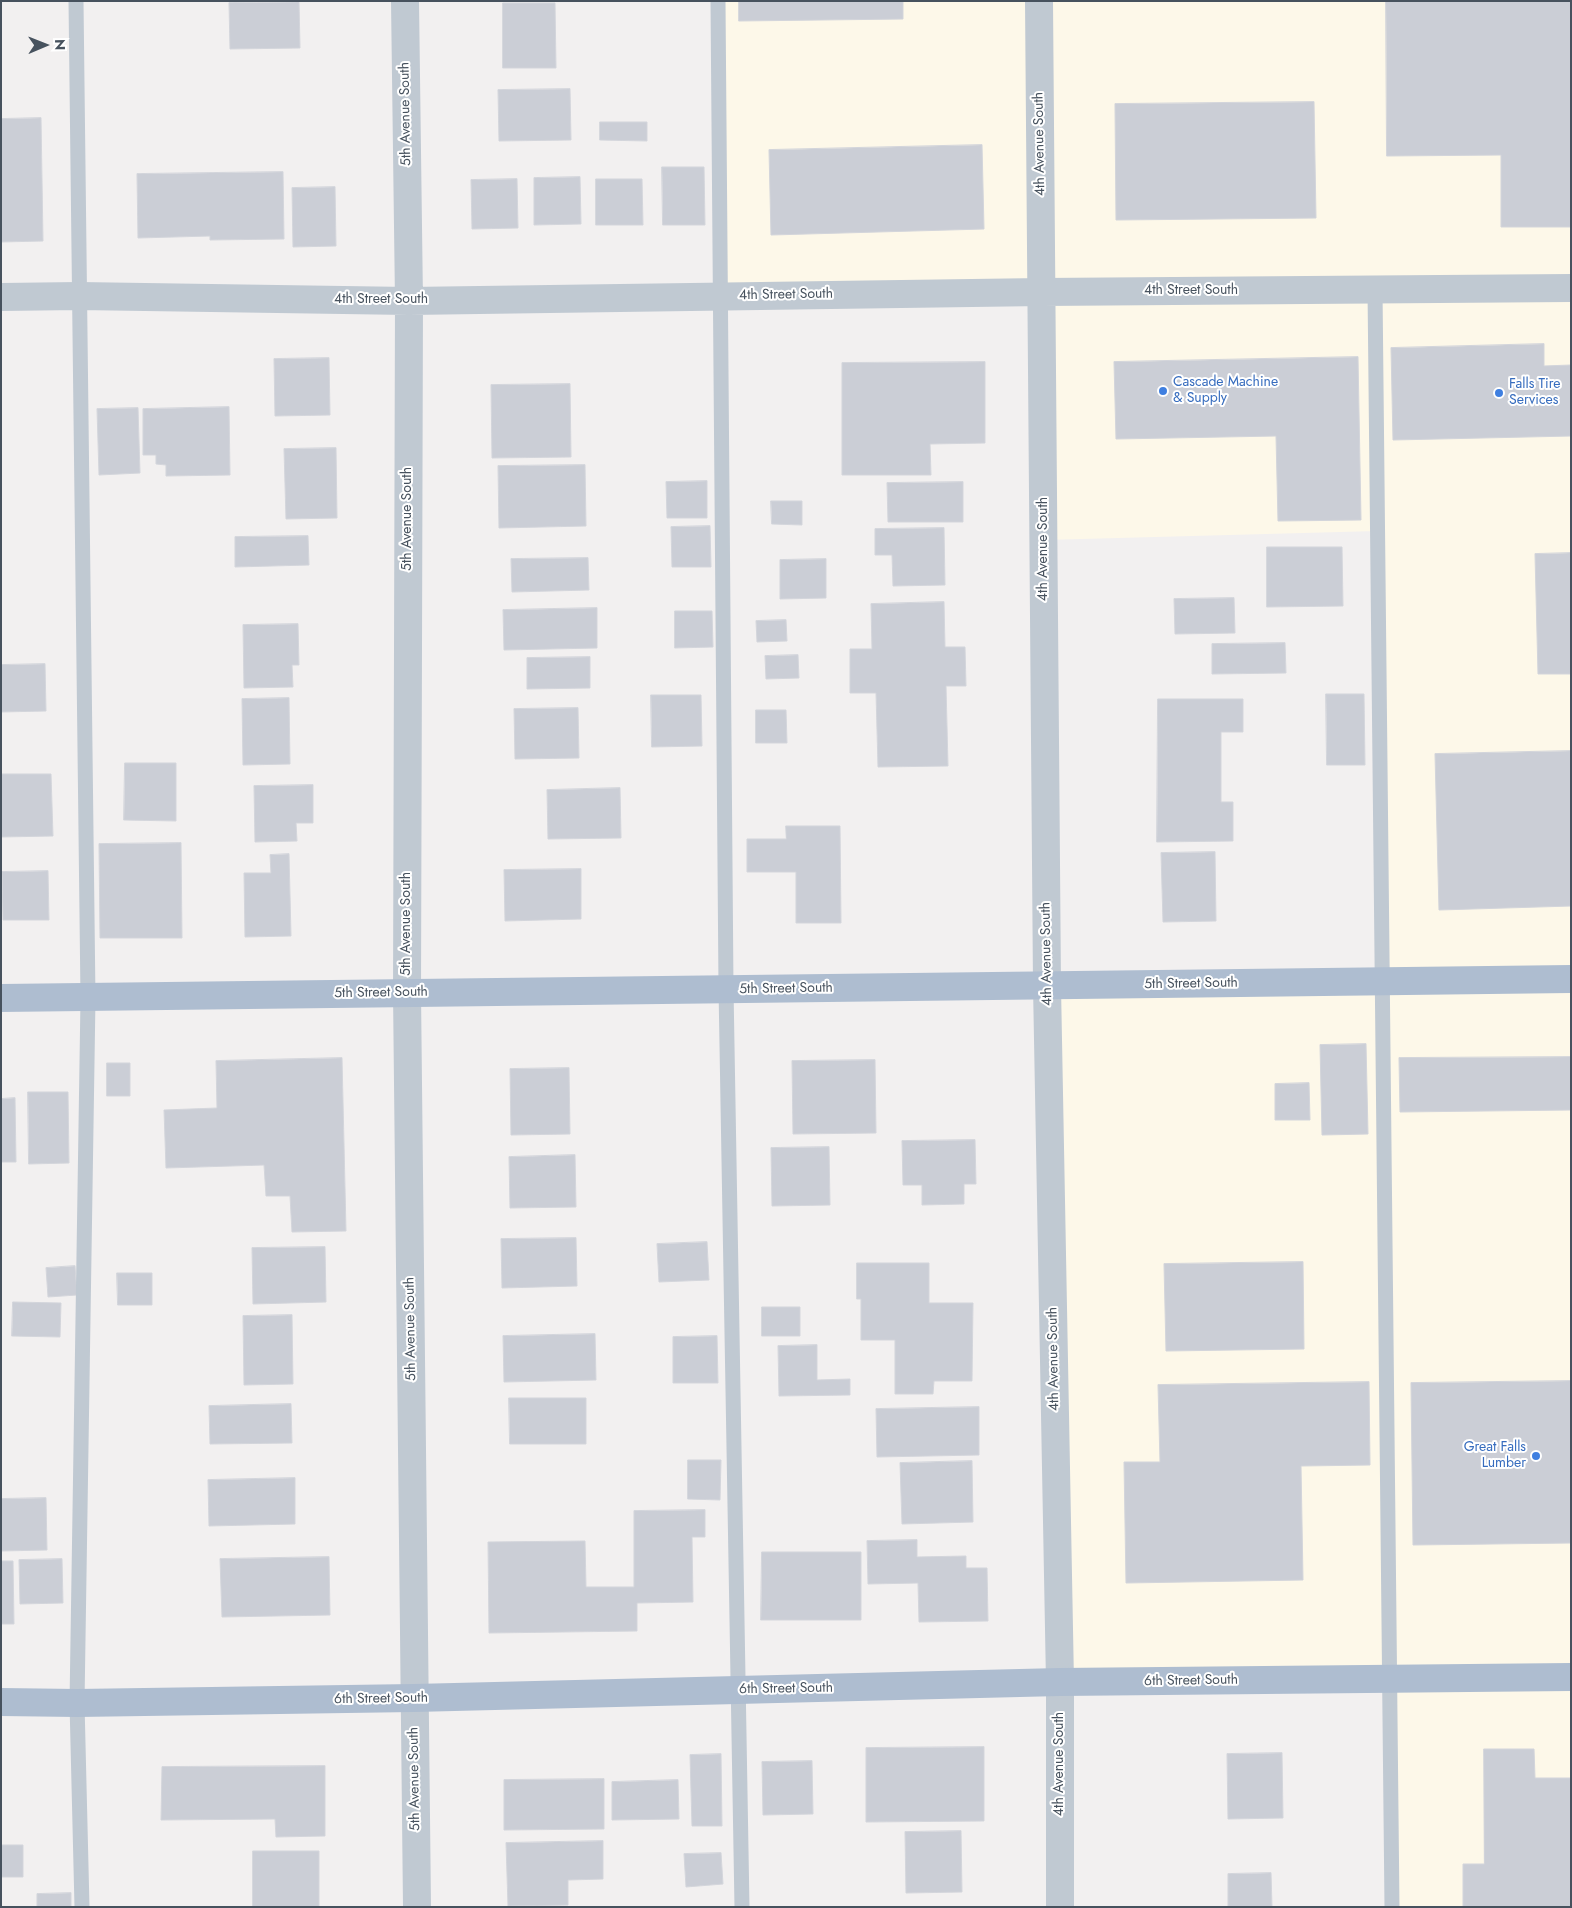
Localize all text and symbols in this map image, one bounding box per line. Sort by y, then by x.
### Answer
north arrow [20,20,70,70]
text: N [50,39,70,50]
street label: 5th Avenue South [397,62,415,166]
street label: 4th Avenue South [1031,92,1049,196]
street label: 4th Street South [1144,283,1238,299]
street label: 4th Street South [739,286,833,304]
street label: 4th Street South [334,292,428,308]
place label: Cascade Machine & Supply [1173,375,1278,408]
place label: Falls Tire Services [1509,377,1561,410]
marker: Cascade Machine & Supply [1157,385,1169,397]
marker: Falls Tire Services [1493,387,1505,399]
street label: 5th Avenue South [400,467,416,571]
street label: 4th Avenue South [1036,497,1052,601]
street label: 5th Avenue South [399,872,415,976]
street label: 4th Avenue South [1038,902,1056,1006]
street label: 5th Street South [1144,975,1238,993]
street label: 5th Street South [739,980,833,998]
street label: 5th Street South [334,984,428,1002]
street label: 5th Avenue South [402,1277,420,1381]
street label: 4th Avenue South [1045,1307,1063,1411]
place label: Great Falls Lumber [1464,1440,1526,1472]
marker: Great Falls Lumber [1530,1450,1542,1462]
street label: 6th Street South [1144,1672,1238,1690]
street label: 6th Street South [739,1680,833,1698]
street label: 6th Street South [334,1690,428,1708]
street label: 4th Avenue South [1052,1712,1068,1816]
street label: 5th Avenue South [406,1727,424,1831]

